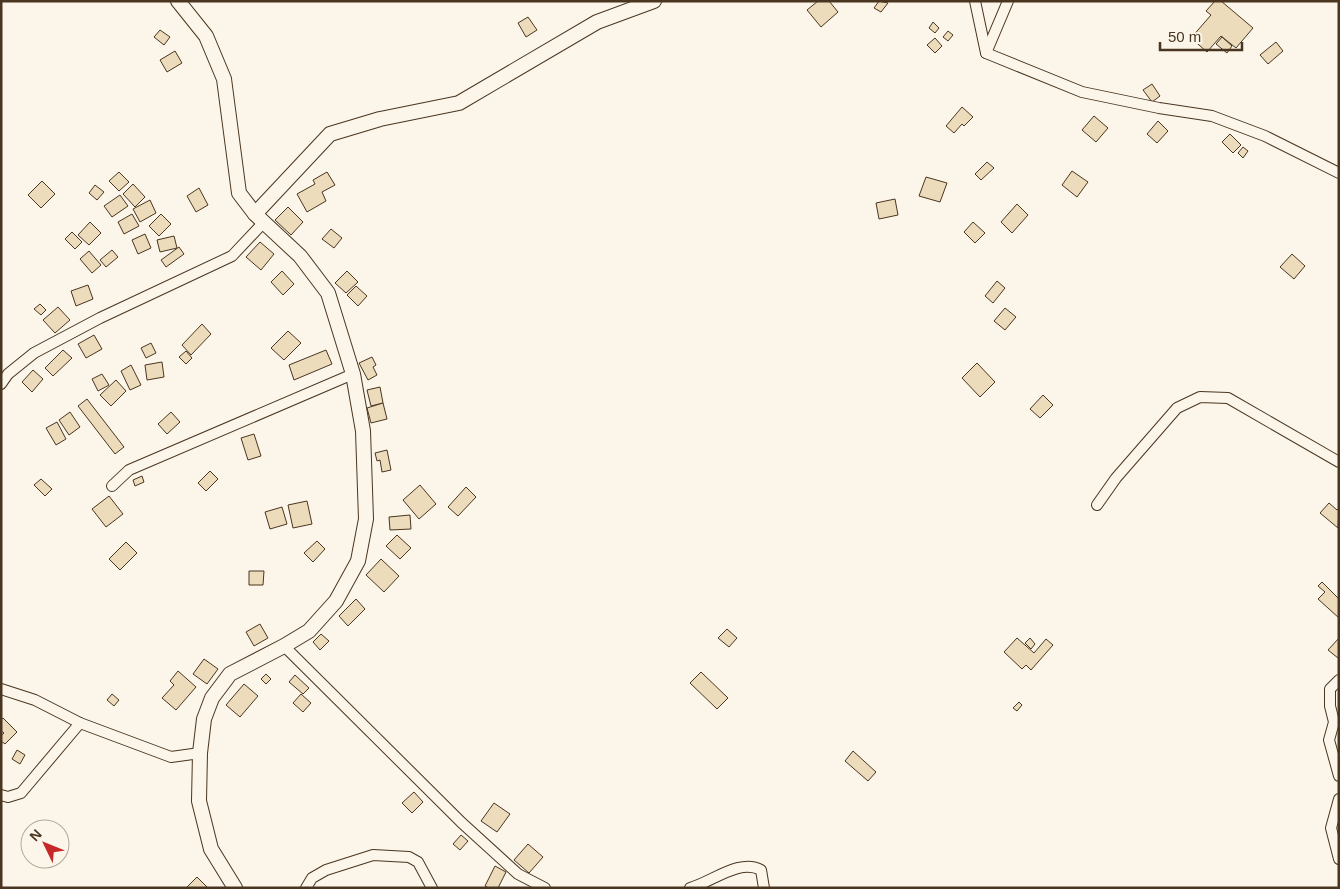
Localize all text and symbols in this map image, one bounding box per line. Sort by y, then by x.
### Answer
scale bar [1160,20,1242,52]
text: 50 m [1168,28,1201,45]
north arrow [20,819,70,869]
text: N [26,826,45,844]

